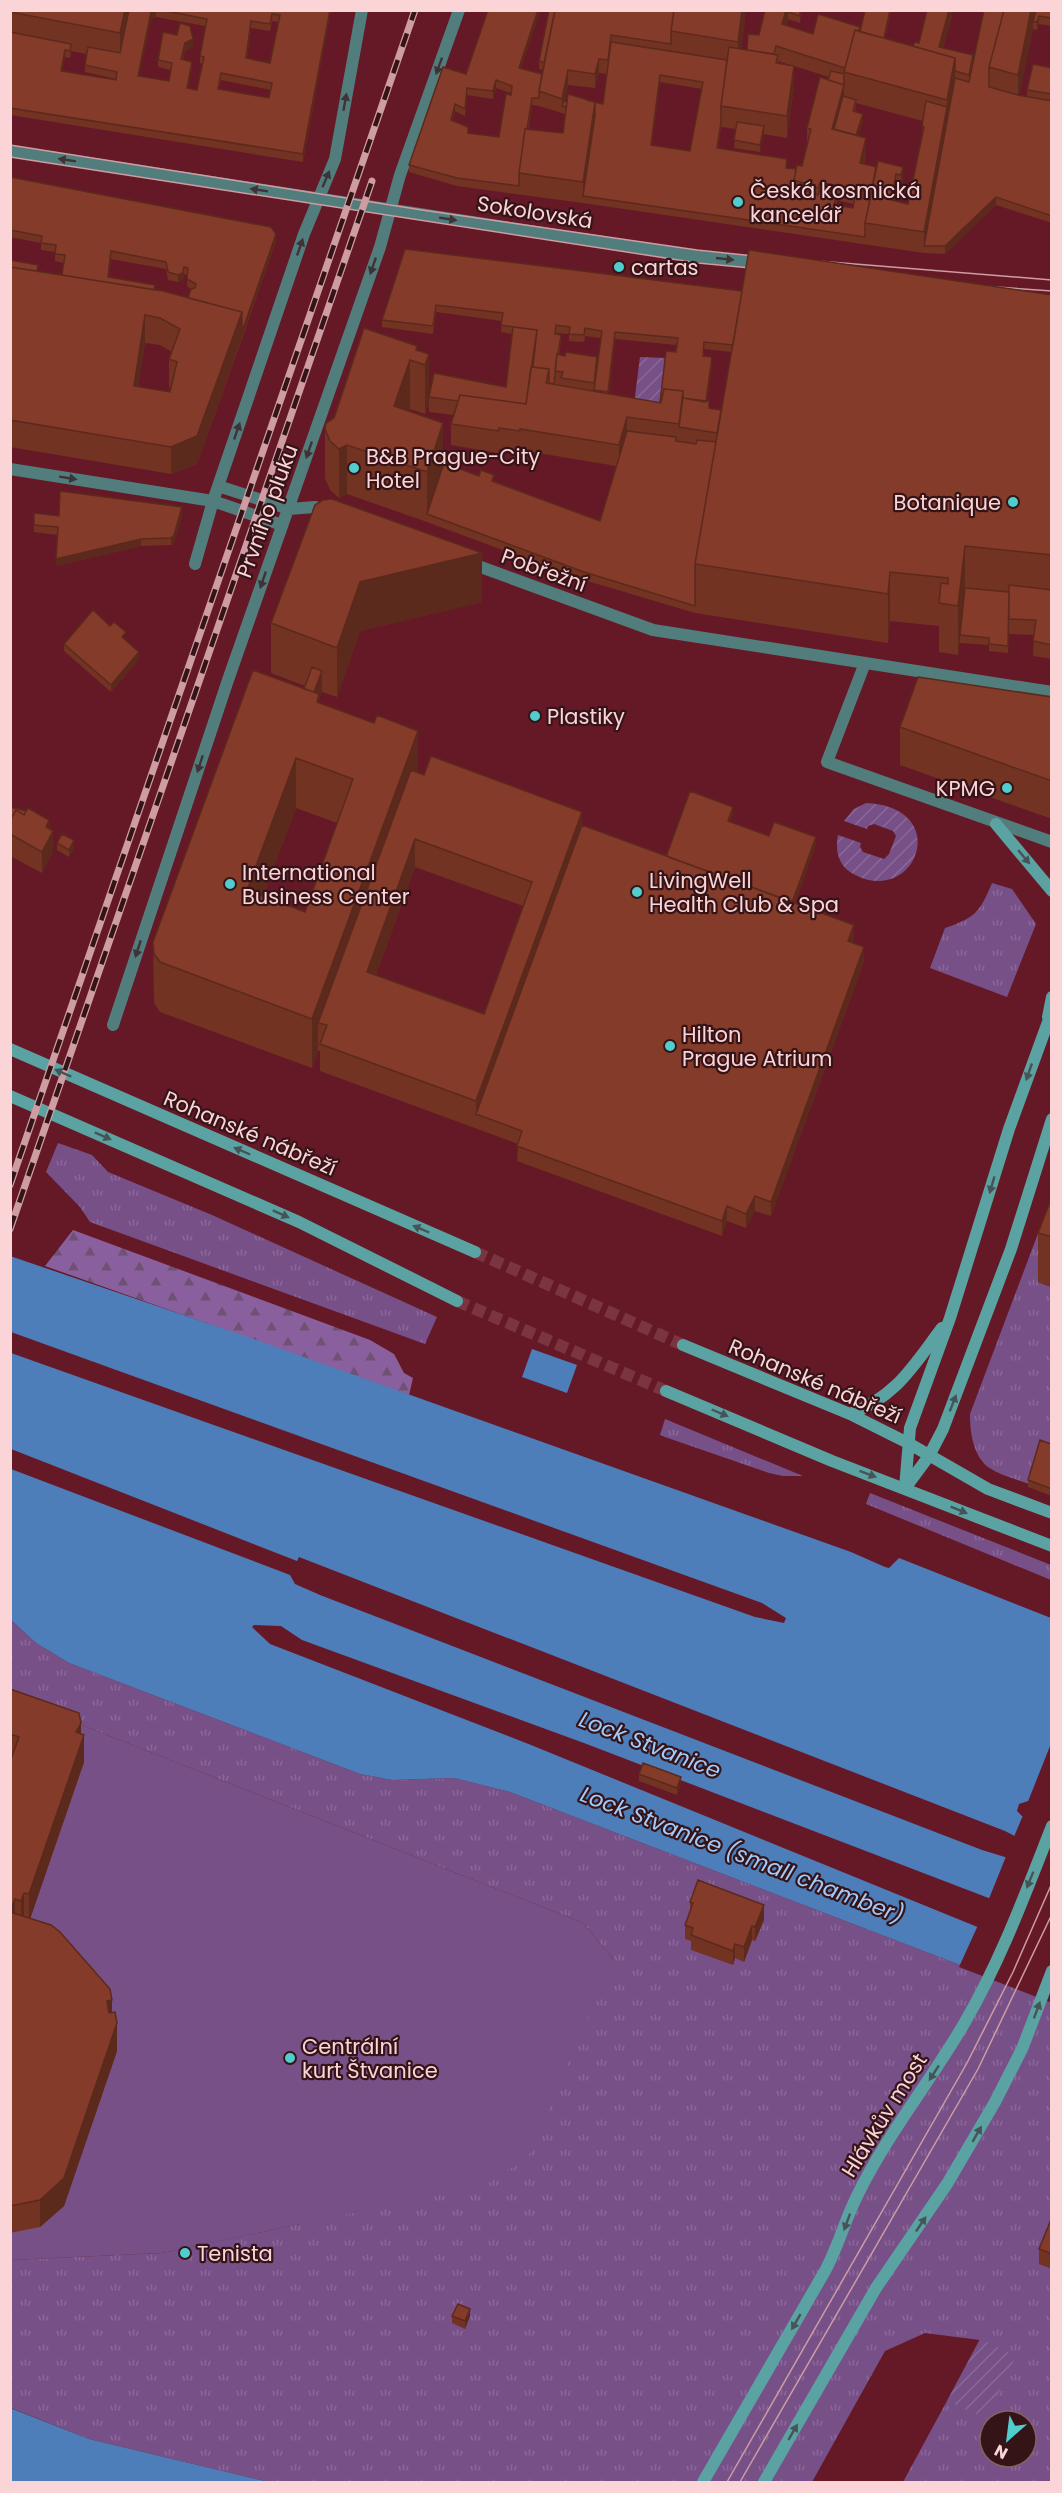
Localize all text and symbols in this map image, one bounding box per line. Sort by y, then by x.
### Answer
one-way arrow [434,57,444,75]
one-way arrow [341,92,350,111]
one-way arrow [57,155,76,164]
one-way arrow [321,170,331,188]
place label: Česká kosmická kancelář [750,176,921,229]
one-way arrow [250,186,269,195]
street label: Sokolovská [475,189,595,235]
marker: Česká kosmická kancelář [731,195,745,209]
one-way arrow [439,214,458,223]
one-way arrow [295,237,305,255]
place label: cartas [631,253,699,282]
one-way arrow [715,254,734,264]
one-way arrow [368,257,378,275]
marker: cartas [612,260,626,274]
one-way arrow [232,422,242,440]
street label: Prvního pluku [229,440,305,582]
one-way arrow [304,442,314,460]
place label: B&B Prague-City Hotel [366,442,540,495]
marker: B&B Prague-City Hotel [347,461,361,475]
one-way arrow [59,474,78,483]
place label: Botanique [894,488,1001,517]
marker: Botanique [1006,495,1020,509]
street label: Pobřežní [497,541,591,599]
one-way arrow [258,571,268,589]
place label: Plastiky [547,702,625,731]
marker: Plastiky [528,709,542,723]
one-way arrow [194,755,204,773]
place label: KPMG [936,774,995,803]
marker: KPMG [1000,781,1014,795]
one-way arrow [1018,849,1031,865]
place label: International Business Center [242,858,410,911]
place label: LivingWell Health Club & Spa [649,866,839,919]
marker: International Business Center [223,877,237,891]
marker: LivingWell Health Club & Spa [630,885,644,899]
one-way arrow [133,940,142,958]
place label: Hilton Prague Atrium [682,1020,832,1073]
marker: Hilton Prague Atrium [663,1039,677,1053]
one-way arrow [1023,1064,1033,1082]
one-way arrow [54,1068,72,1078]
street label: Rohanské nábřeží [159,1083,341,1183]
one-way arrow [94,1132,111,1141]
one-way arrow [233,1146,251,1155]
one-way arrow [987,1176,996,1194]
one-way arrow [273,1210,290,1219]
one-way arrow [412,1224,430,1233]
street label: Rohanské nábřeží [724,1331,906,1431]
one-way arrow [949,1394,959,1412]
one-way arrow [711,1408,729,1418]
one-way arrow [860,1470,878,1480]
one-way arrow [950,1505,968,1515]
water label: Lock Stvanice [575,1704,725,1786]
water label: Lock Stvanice (small chamber) [576,1779,908,1931]
one-way arrow [1025,1871,1034,1889]
one-way arrow [1032,2001,1042,2019]
place label: Centrální kurt Štvanice [302,2032,438,2085]
street label: Hlávkův most [834,2048,934,2182]
marker: Centrální kurt Štvanice [283,2051,297,2065]
one-way arrow [928,2065,940,2081]
one-way arrow [971,2125,981,2142]
one-way arrow [841,2213,851,2231]
one-way arrow [916,2216,927,2233]
place label: Tenista [197,2239,273,2268]
marker: Tenista [178,2246,192,2260]
one-way arrow [791,2314,801,2331]
north arrow [978,2409,1038,2469]
one-way arrow [788,2424,799,2440]
text: N [990,2439,1012,2465]

